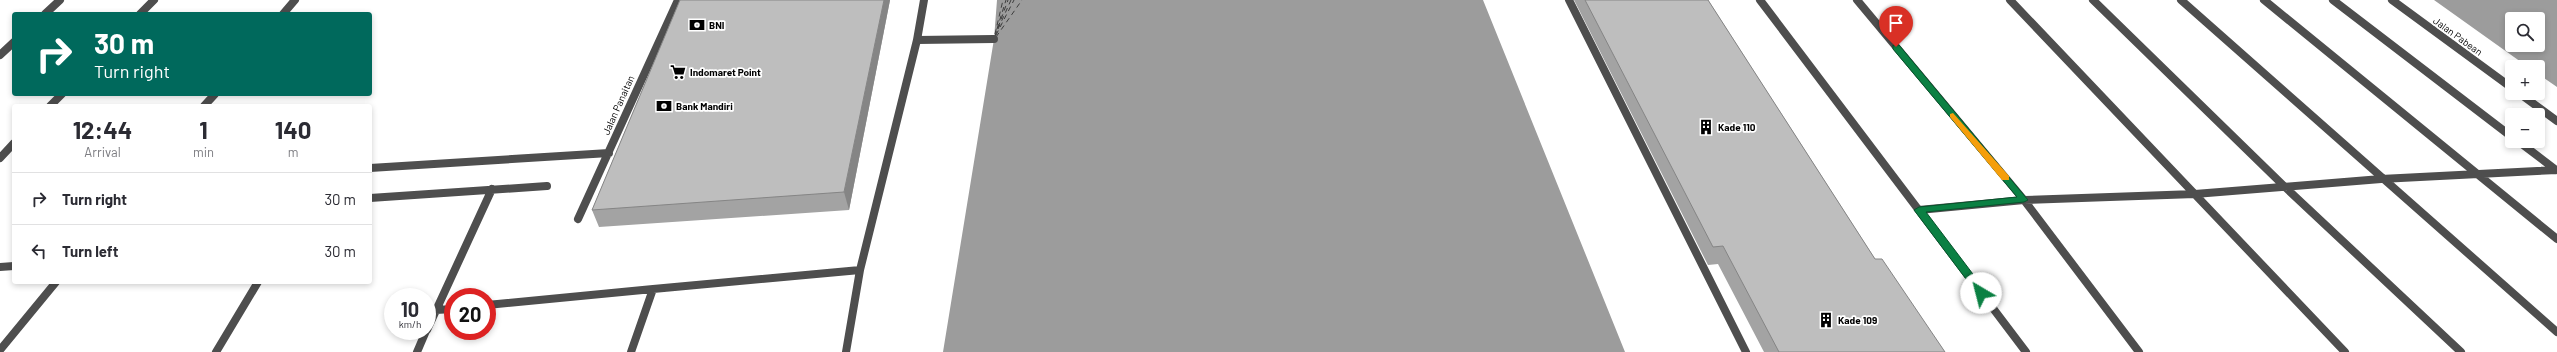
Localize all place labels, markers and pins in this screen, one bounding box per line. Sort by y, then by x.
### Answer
pin [1879,6,1913,47]
bank icon: BNI [688,16,706,34]
place label: BNI [709,19,725,31]
supermarket icon: Indomaret Point [669,63,687,81]
place label: Indomaret Point [690,66,761,78]
bank icon: Bank Mandiri [655,97,673,115]
place label: Bank Mandiri [676,100,733,112]
building icon: Kade 110 [1697,118,1715,136]
place label: Kade 110 [1718,121,1756,133]
building icon: Kade 109 [1817,311,1835,329]
place label: Kade 109 [1838,314,1877,326]

